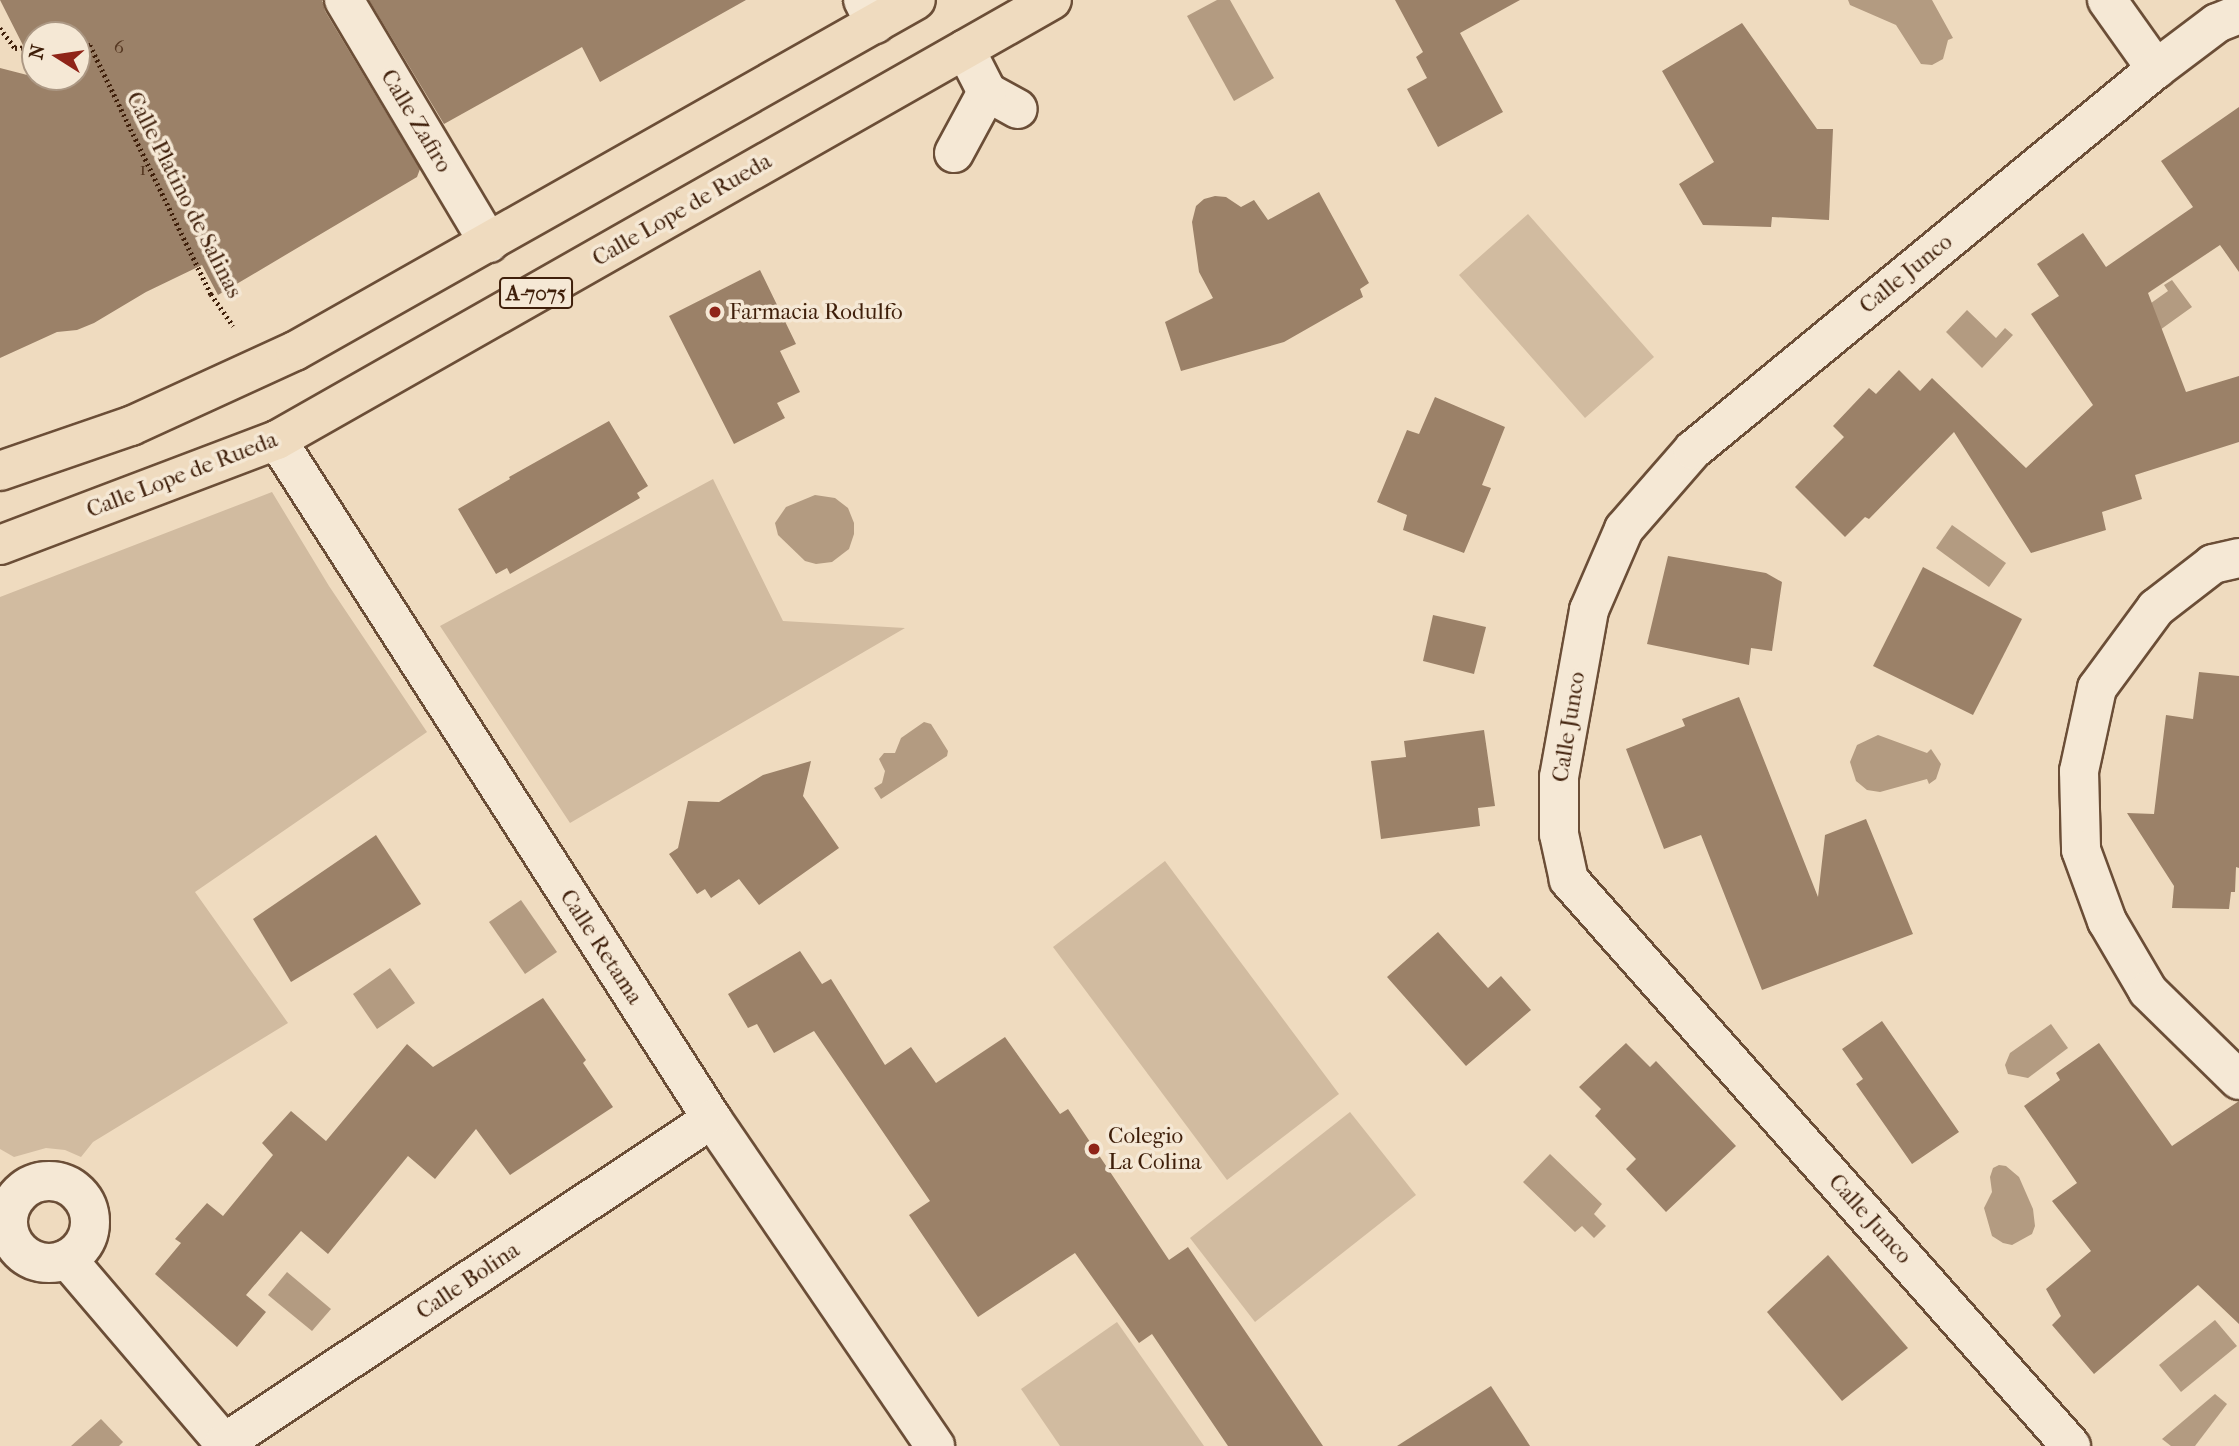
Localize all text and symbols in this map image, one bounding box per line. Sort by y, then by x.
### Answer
north arrow [21,21,91,91]
house number: 6 [114,37,124,59]
text: N [25,43,50,61]
street label: Calle Zafiro [374,64,458,178]
street label: Calle Platino de Salinas [120,87,248,303]
street label: Calle Lope de Rueda [588,148,776,272]
house number: 1 [140,159,146,181]
street label: Calle Junco [1854,228,1958,320]
road number: A-7075 [498,276,574,310]
place label: Farmacia Rodulfo [729,298,903,326]
marker: Farmacia Rodulfo [707,304,723,320]
street label: Calle Lope de Rueda [83,426,281,524]
street label: Calle Junco [1547,670,1591,784]
street label: Calle Retama [554,884,648,1010]
place label: Colegio La Colina [1108,1122,1202,1176]
marker: Colegio La Colina [1086,1141,1102,1157]
street label: Calle Junco [1823,1168,1917,1270]
street label: Calle Bolina [411,1236,525,1326]

